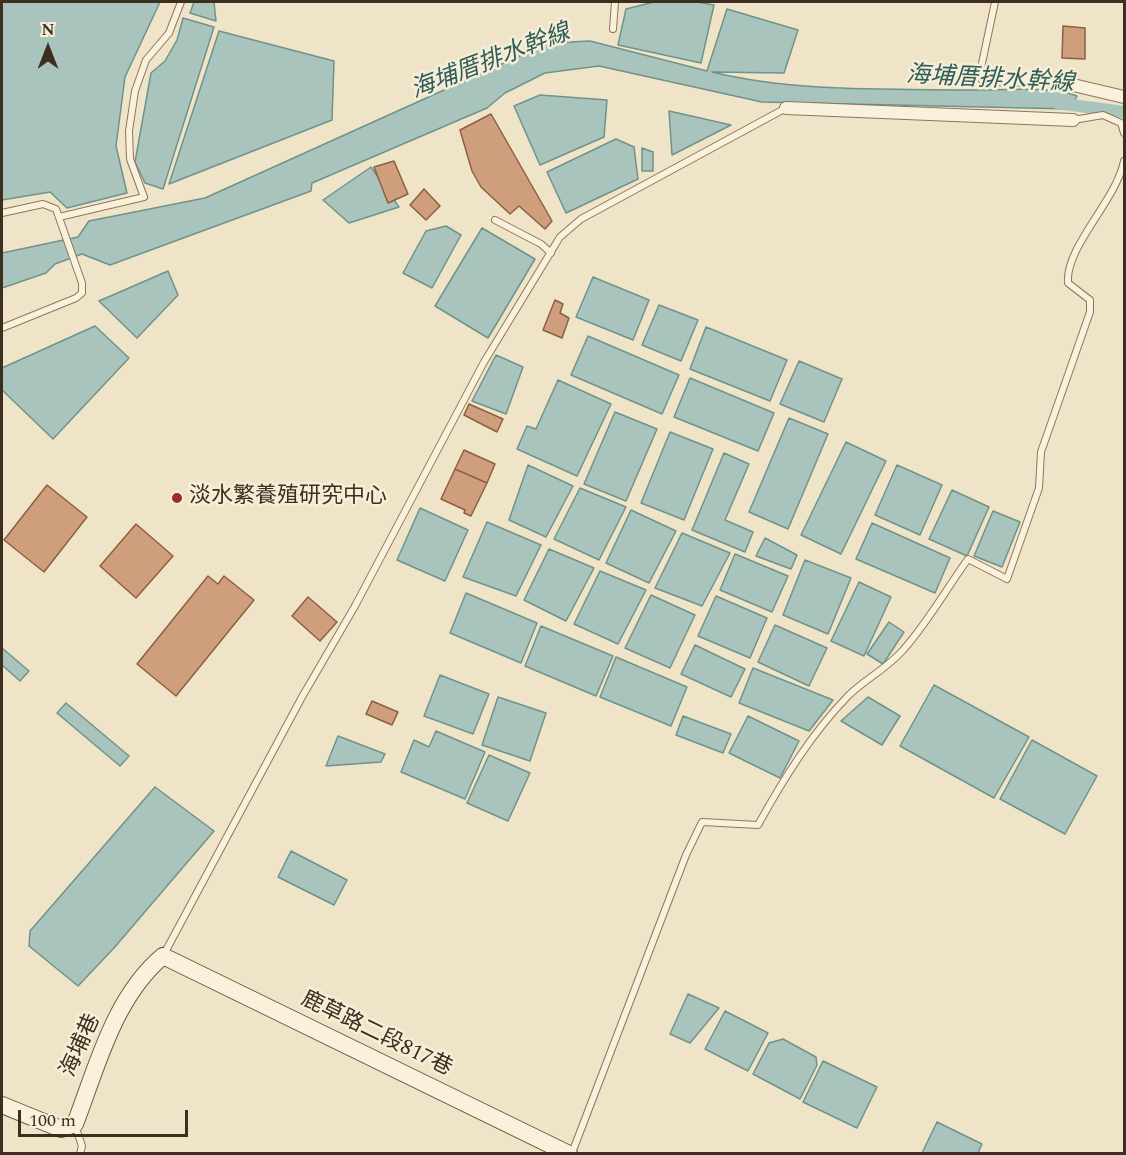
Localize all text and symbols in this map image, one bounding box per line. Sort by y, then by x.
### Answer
north arrow [18,18,78,78]
text: N [41,18,55,42]
water label: 海埔厝排水幹線 [407,19,575,107]
water label: 海埔厝排水幹線 [905,62,1075,100]
place label: 淡水繁養殖研究中心 [189,485,387,511]
marker: 淡水繁養殖研究中心 [170,491,184,505]
street label: 鹿草路二段817巷 [296,987,456,1083]
street label: 海埔巷 [57,1010,107,1082]
scale bar [21,1098,190,1136]
text: 100 m [29,1107,76,1134]

